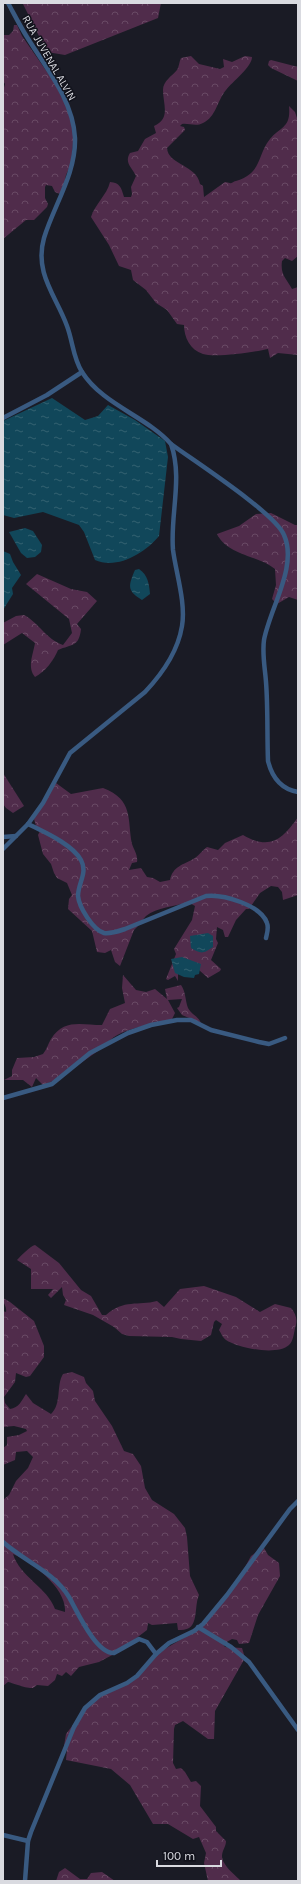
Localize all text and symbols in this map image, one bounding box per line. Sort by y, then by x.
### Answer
street label: RUA JUVENAL ALVIN [19,13,79,103]
scale bar [157,1842,221,1868]
text: 100 m [163,1849,195,1863]

